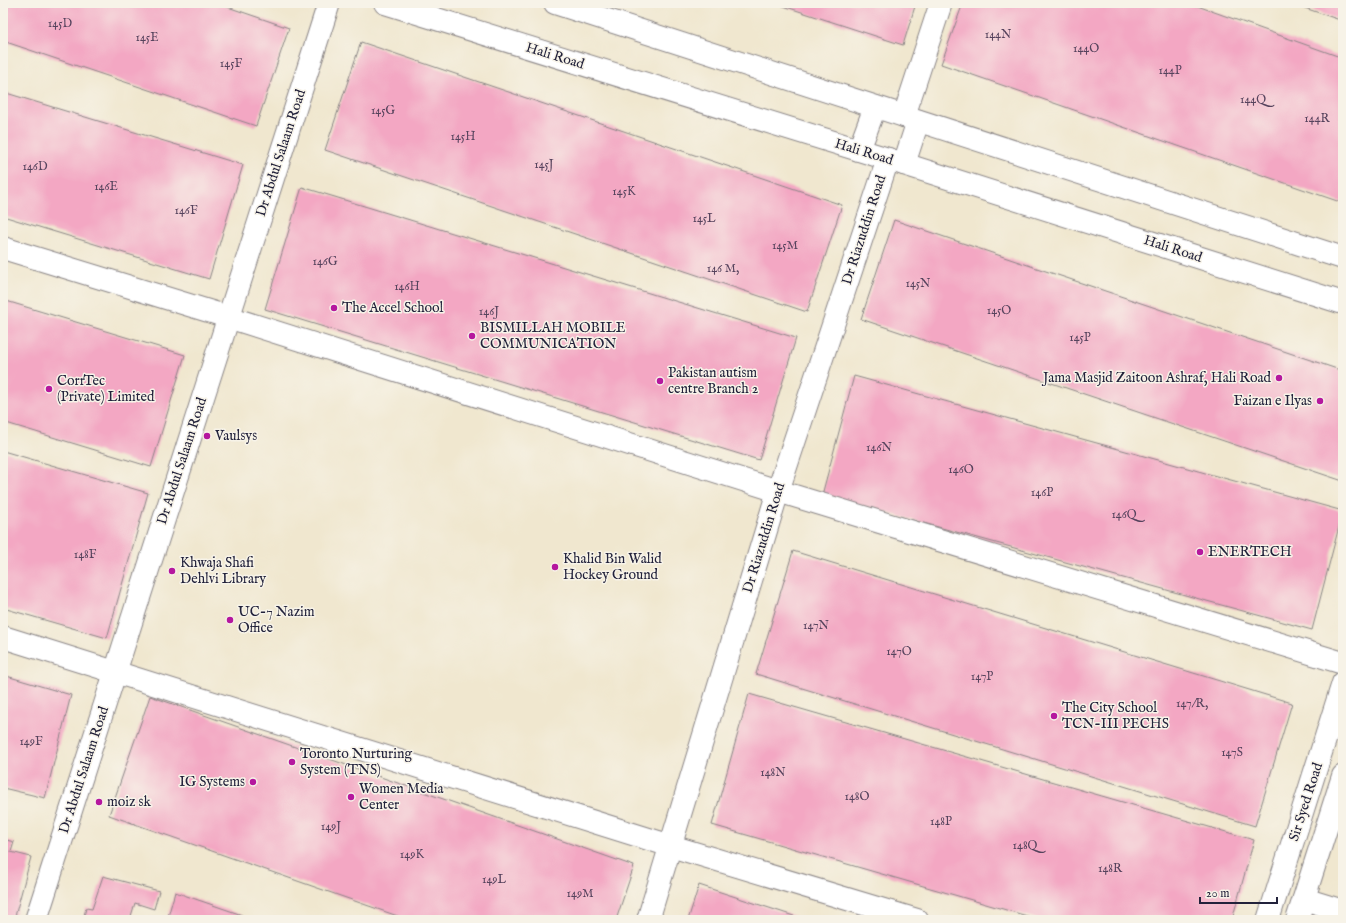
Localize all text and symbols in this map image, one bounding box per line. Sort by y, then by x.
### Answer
house number: 145D [48,16,73,31]
house number: 144N [985,27,1012,42]
house number: 145E [136,30,158,45]
street label: Hali Road [524,39,587,74]
house number: 144O [1073,41,1099,56]
house number: 145F [220,56,243,71]
house number: 144P [1158,63,1182,78]
street label: Dr Abdul Salaam Road [252,87,310,219]
house number: 144Q [1240,92,1275,107]
house number: 145G [371,103,396,118]
house number: 144R [1304,111,1331,126]
house number: 145H [451,129,475,144]
street label: Hali Road [833,135,896,170]
house number: 145J [534,157,554,173]
house number: 146D [22,159,48,174]
street label: Dr Riazuddin Road [838,172,890,287]
house number: 146E [94,179,118,194]
house number: 145K [612,184,636,199]
house number: 146F [174,203,198,218]
house number: 145L [692,211,716,226]
street label: Hali Road [1142,231,1205,267]
house number: 145M [772,238,798,253]
house number: 146G [313,254,338,269]
house number: 146 M, [707,261,739,276]
house number: 145N [905,276,931,291]
house number: 146H [394,279,420,294]
place label: The Accel School [342,299,444,317]
marker: The Accel School [329,303,339,313]
house number: 145O [987,303,1011,318]
house number: 146J [479,304,499,320]
place label: BISMILLAH MOBILE COMMUNICATION [480,319,626,353]
house number: 145P [1069,330,1091,345]
marker: BISMILLAH MOBILE COMMUNICATION [467,331,477,341]
place label: Pakistan autism centre Branch 2 [668,364,759,398]
place label: Jama Masjid Zaitoon Ashraf, Hali Road [1041,369,1272,387]
place label: CorrTec (Private) Limited [57,372,155,406]
marker: Jama Masjid Zaitoon Ashraf, Hali Road [1274,373,1284,383]
marker: Pakistan autism centre Branch 2 [655,376,665,386]
marker: CorrTec (Private) Limited [44,384,54,394]
place label: Faizan e Ilyas [1234,392,1312,410]
street label: Dr Abdul Salaam Road [153,395,211,527]
marker: Faizan e Ilyas [1315,396,1325,406]
place label: Vaulsys [214,427,257,445]
marker: Vaulsys [202,431,212,441]
house number: 146N [866,440,893,455]
house number: 146O [948,462,974,477]
street label: Dr Riazuddin Road [739,480,789,595]
house number: 146P [1031,485,1053,500]
house number: 146Q [1111,507,1146,522]
place label: ENERTECH [1208,543,1292,561]
house number: 148F [74,547,97,562]
marker: ENERTECH [1195,547,1205,557]
place label: Khalid Bin Walid Hockey Ground [563,550,662,584]
place label: Khwaja Shafi Dehlvi Library [180,554,266,588]
marker: Khalid Bin Walid Hockey Ground [550,562,560,572]
marker: Khwaja Shafi Dehlvi Library [167,566,177,576]
place label: UC-7 Nazim Office [238,603,315,637]
marker: UC-7 Nazim Office [225,615,235,625]
house number: 147N [803,618,830,633]
house number: 147O [886,644,912,659]
house number: 147P [971,669,993,684]
house number: 147/R, [1176,696,1208,711]
place label: The City School TCN-III PECHS [1062,699,1169,733]
street label: Dr Abdul Salaam Road [55,704,113,836]
marker: The City School TCN-III PECHS [1049,711,1059,721]
house number: 149F [19,734,43,749]
place label: Toronto Nurturing System (TNS) [300,745,412,779]
house number: 147S [1221,745,1243,760]
marker: Toronto Nurturing System (TNS) [287,757,297,767]
street label: Sir Syed Road [1285,760,1327,844]
house number: 148N [760,765,786,780]
place label: IG Systems [179,773,245,791]
marker: IG Systems [248,777,258,787]
place label: Women Media Center [359,780,445,814]
house number: 148O [844,789,870,804]
marker: Women Media Center [346,792,356,802]
place label: moiz sk [107,793,151,811]
marker: moiz sk [94,797,104,807]
house number: 148P [930,814,952,829]
house number: 149J [321,819,341,835]
house number: 148Q [1013,838,1047,853]
house number: 149K [400,847,424,862]
house number: 148R [1098,861,1123,876]
house number: 149L [482,872,507,887]
scale bar [1200,879,1277,905]
house number: 149M [567,886,593,901]
text: 20 m [1206,886,1229,901]

